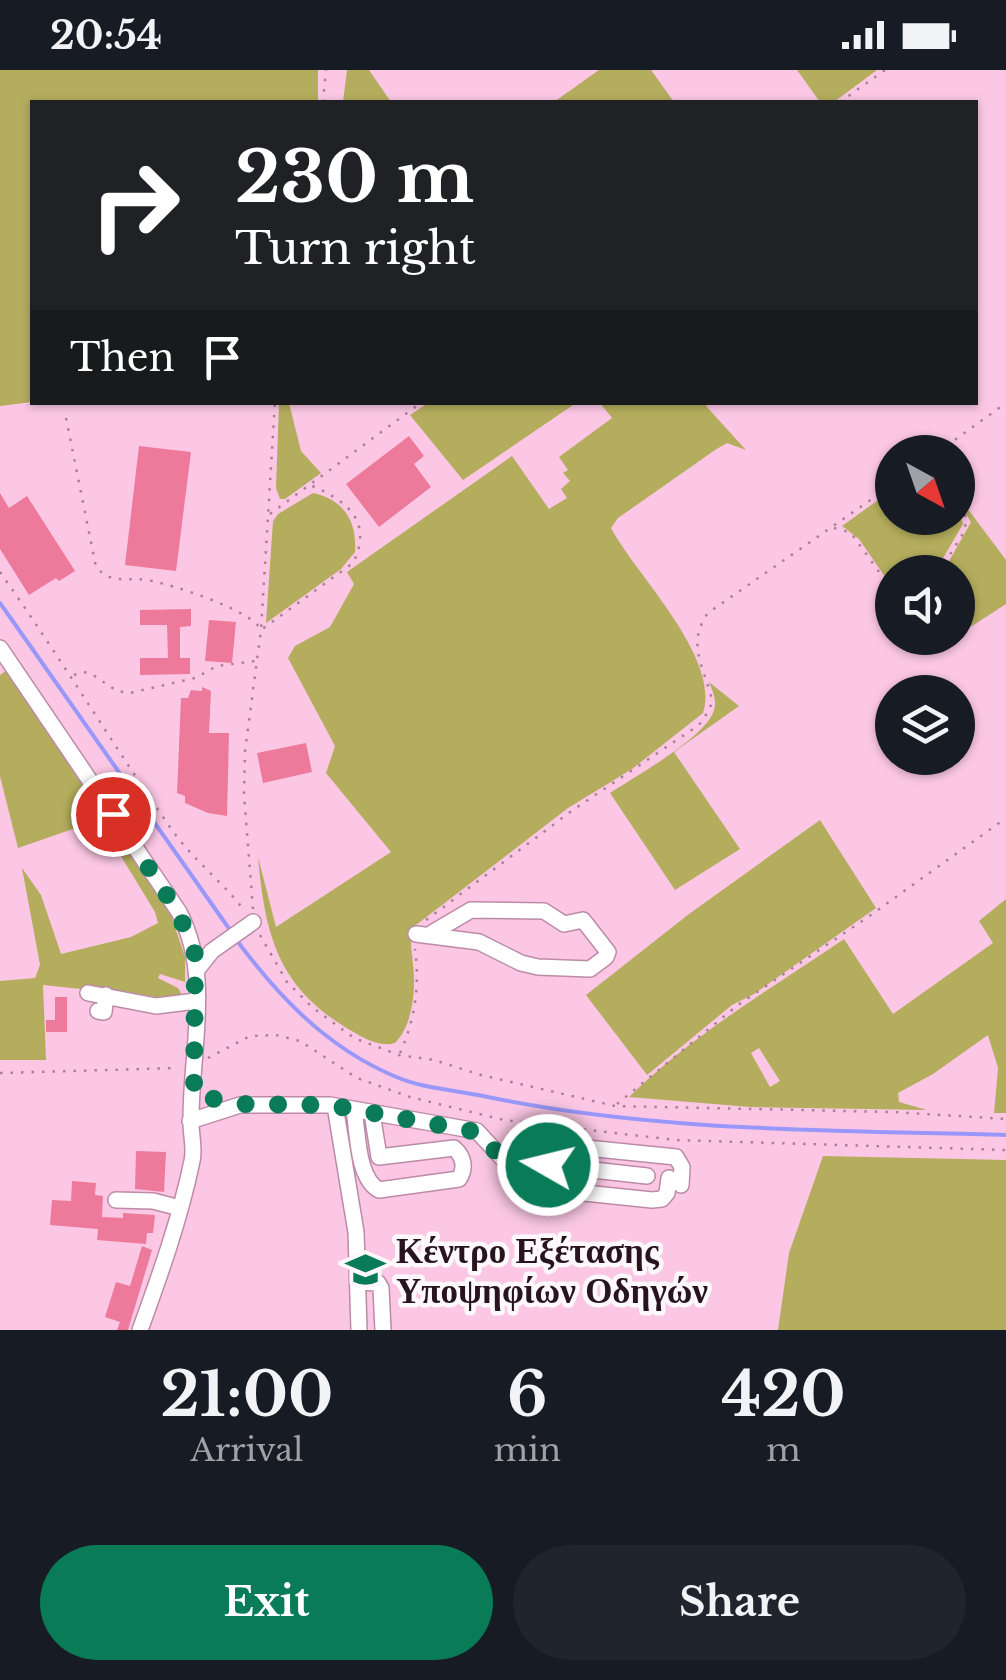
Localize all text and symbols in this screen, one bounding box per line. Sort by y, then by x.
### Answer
text: 20:54 [50,12,162,59]
text: 230 m [235,134,474,221]
icon: right [70,140,200,270]
text: Turn right [235,220,476,276]
icon: arrive [195,330,250,385]
text: Then [70,334,175,381]
north arrow [875,435,975,535]
map controls [875,435,975,775]
button: sound [875,555,975,655]
button: layers [875,675,975,775]
pin [71,772,156,857]
icon: arrive [86,787,141,842]
position arrow [496,1113,600,1217]
place label: Κέντρο Εξέτασης Υποψηφίων Οδηγών [396,1229,708,1312]
school or university icon: Κέντρο Εξέτασης Υποψηφίων Οδηγών [345,1249,387,1291]
text: 21:00 [160,1358,333,1432]
text: 6 [507,1358,548,1432]
text: 420 [721,1358,846,1432]
text: Arrival [190,1430,304,1470]
text: min [494,1430,561,1470]
text: m [766,1430,801,1470]
button: Exit [40,1545,493,1660]
button: Share [513,1545,966,1660]

